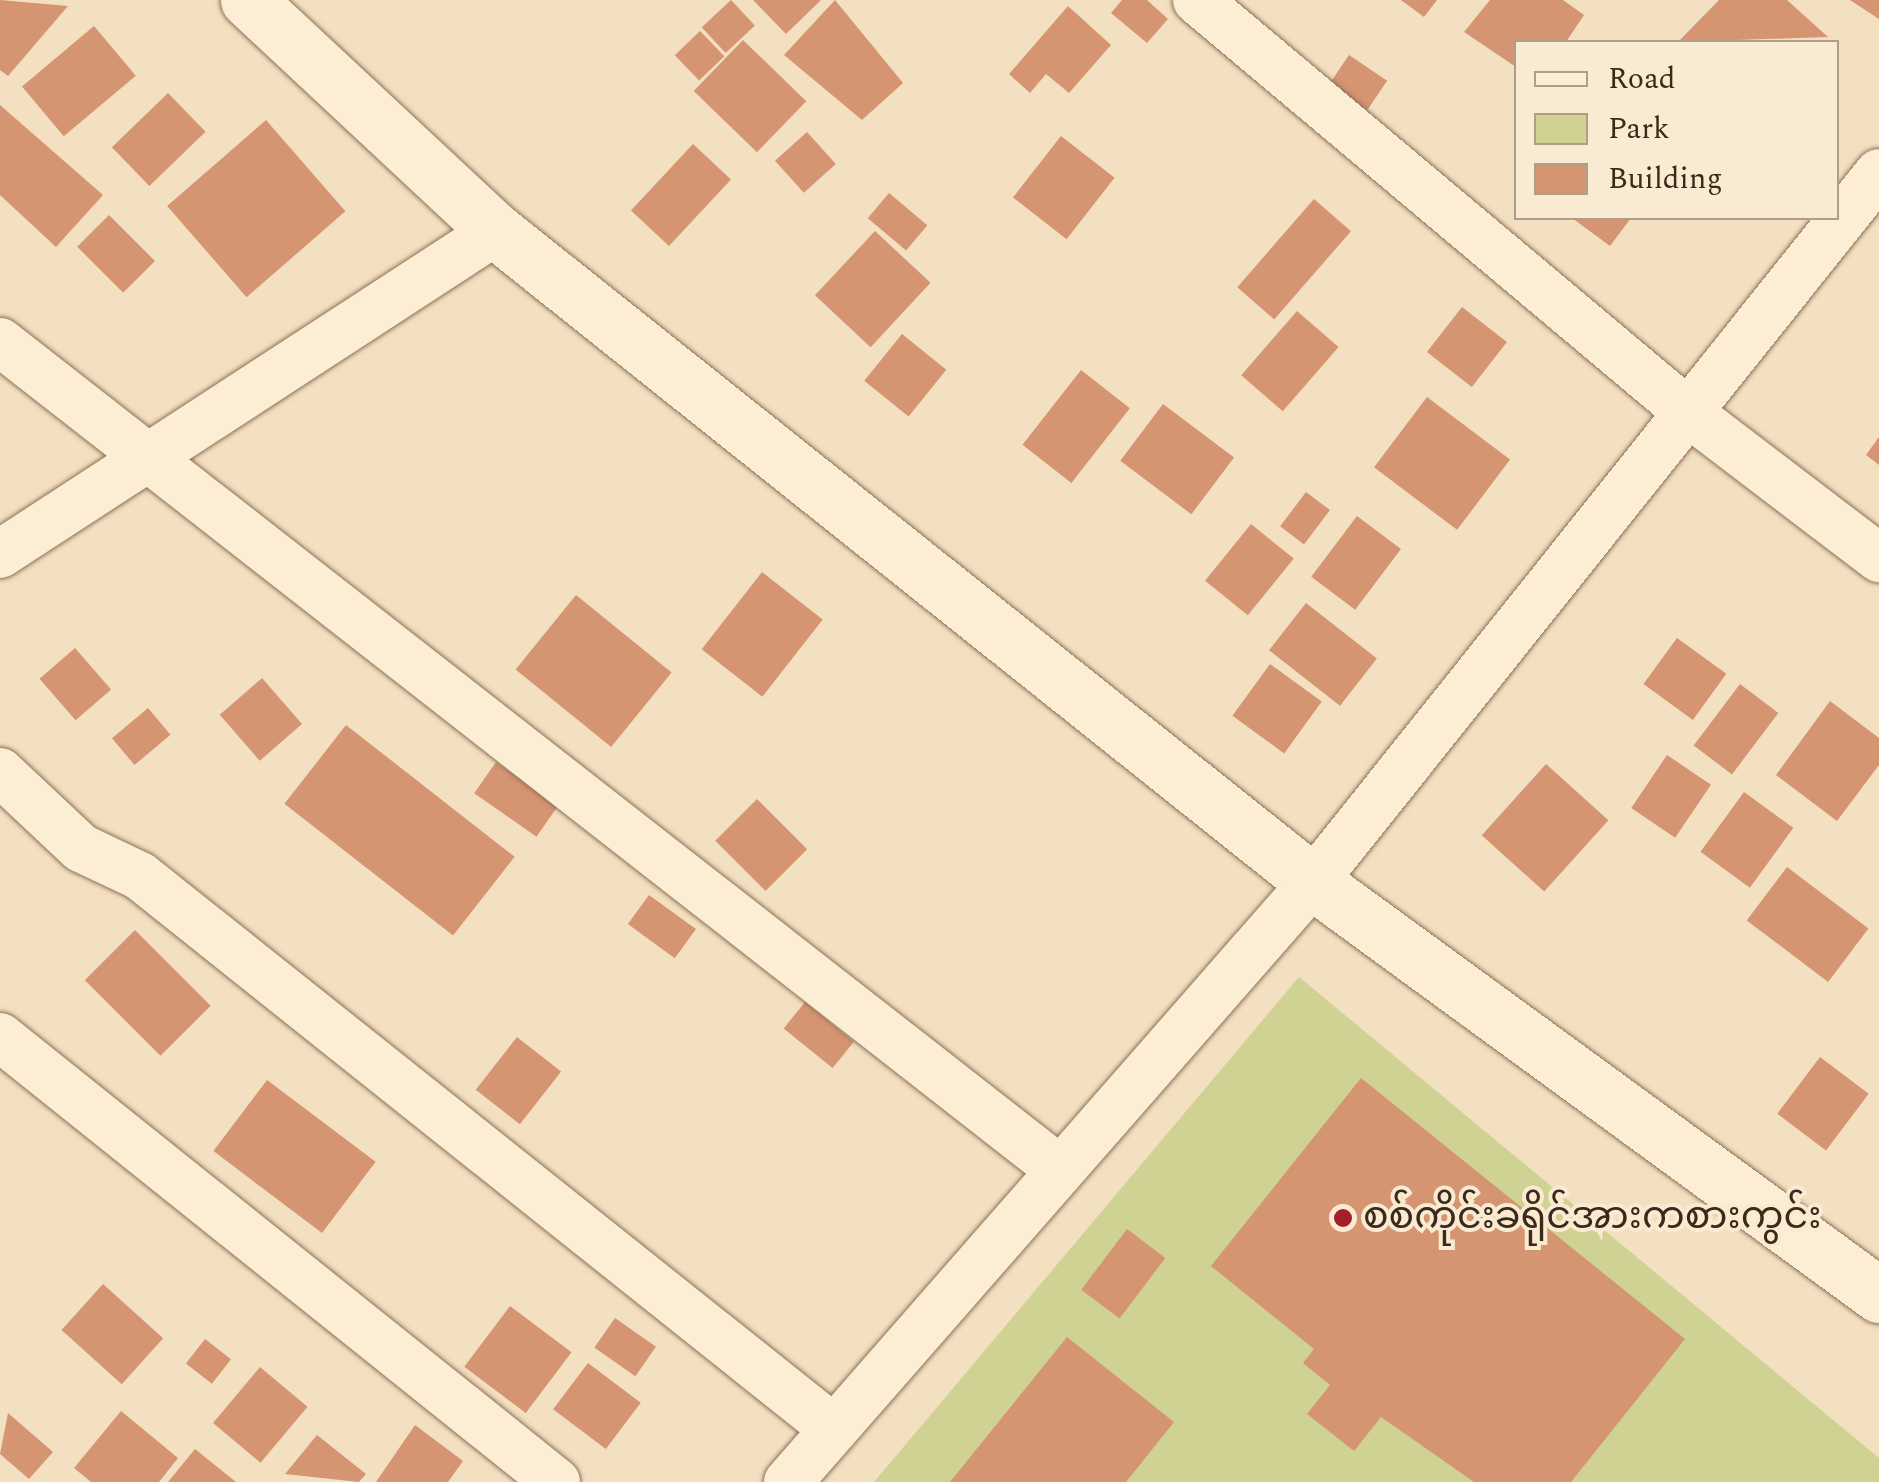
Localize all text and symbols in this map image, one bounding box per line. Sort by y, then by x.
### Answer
legend [1514,40,1839,220]
text: Road [1608,56,1676,102]
text: Park [1608,106,1670,152]
text: Building [1608,156,1723,202]
place label: စစ်ကိုင်းခရိုင်အားကစားကွင်း [1363,1195,1821,1241]
marker: စစ်ကိုင်းခရိုင်အားကစားကွင်း [1332,1207,1354,1229]

